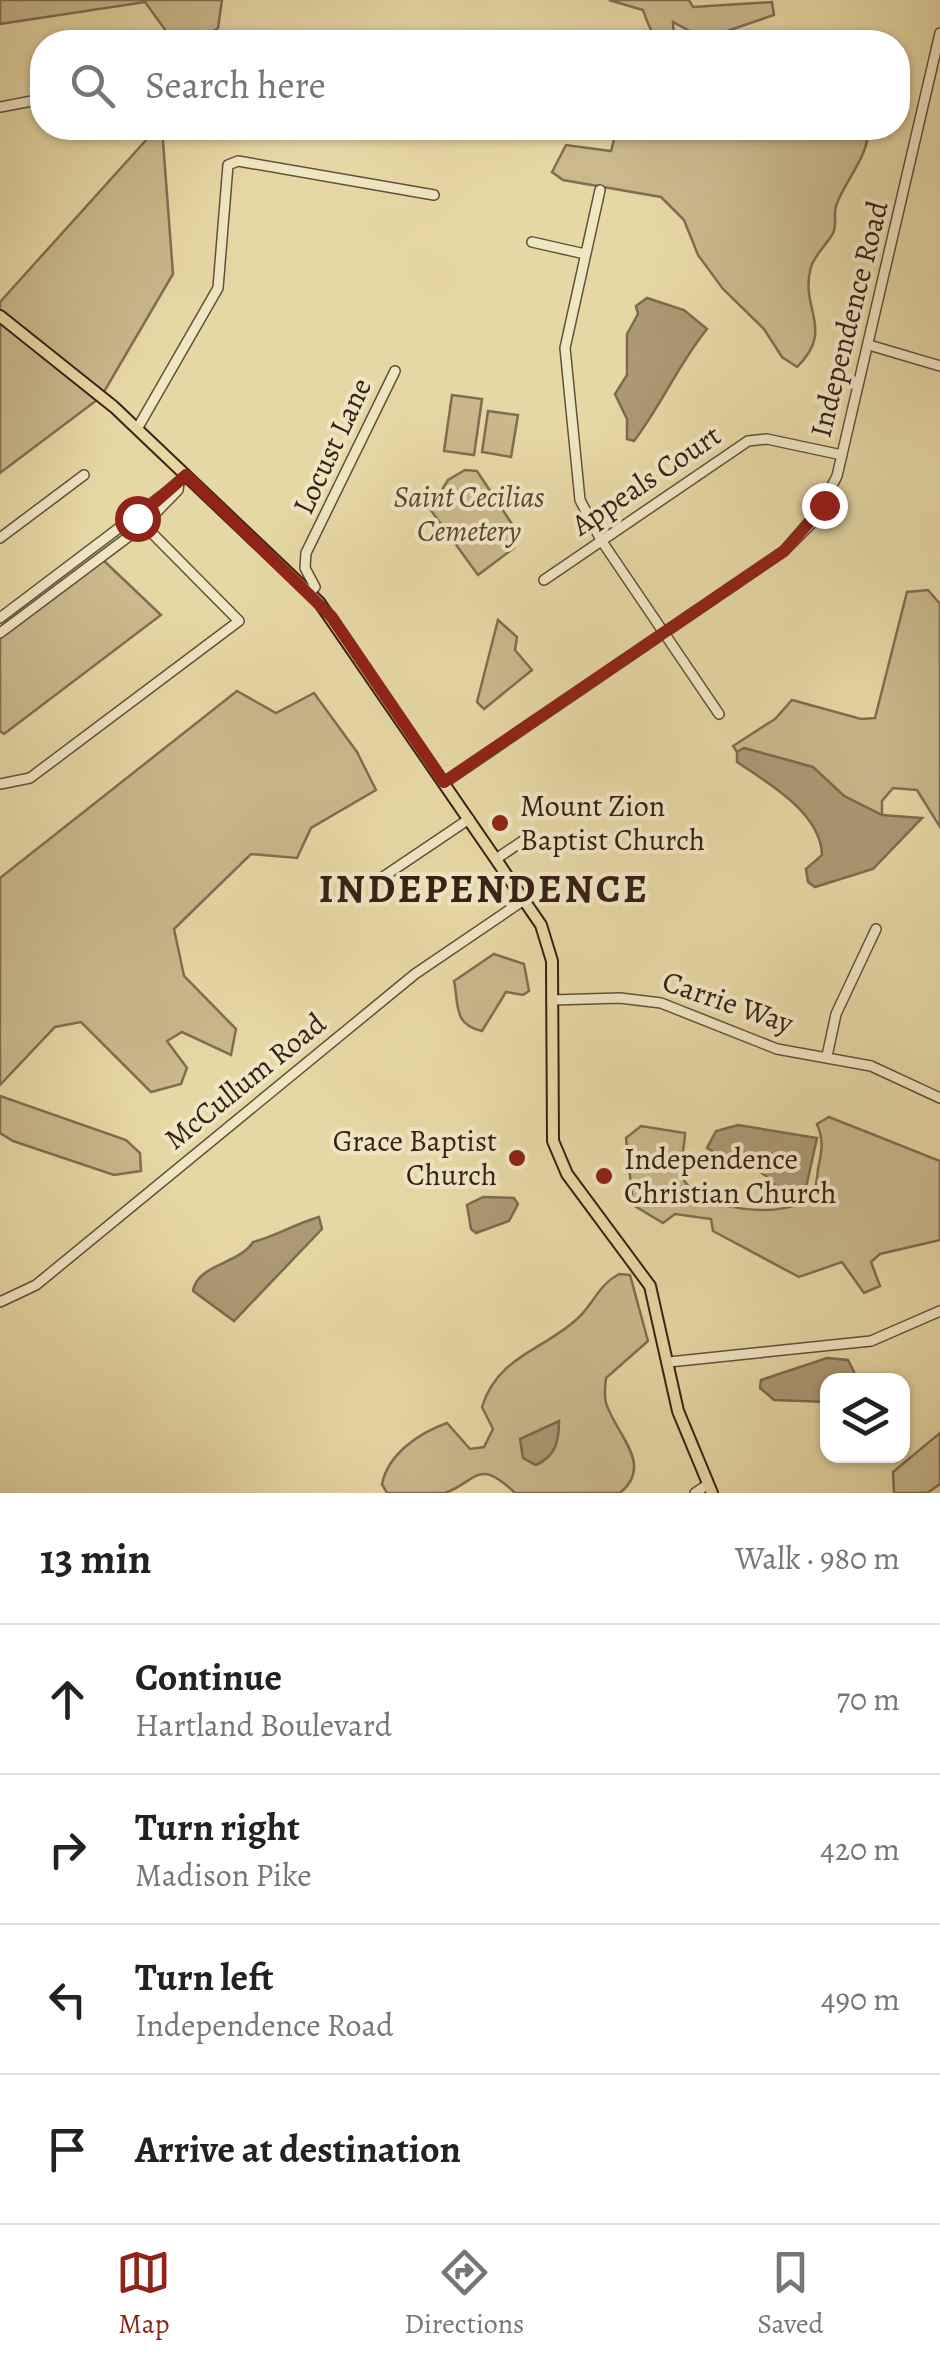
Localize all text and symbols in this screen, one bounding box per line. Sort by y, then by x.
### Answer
search box [30,30,910,140]
icon: search [65,58,120,113]
text: Search here [145,59,326,111]
street label: Independence Road [800,196,898,441]
street label: Locust Lane [283,371,381,521]
street label: Appeals Court [563,415,729,545]
park label: Saint Cecilias Cemetery [394,477,544,551]
route end [802,483,848,529]
route start [115,496,161,542]
place label: Mount Zion Baptist Church [520,786,705,860]
marker: Mount Zion Baptist Church [489,812,511,834]
district label: INDEPENDENCE [319,861,649,916]
street label: Carrie Way [657,961,799,1043]
street label: McCullum Road [156,1003,335,1158]
place label: Grace Baptist Church [333,1121,497,1195]
place label: Independence Christian Church [624,1139,837,1213]
marker: Grace Baptist Church [506,1147,528,1169]
marker: Independence Christian Church [593,1165,615,1187]
map controls [820,1373,910,1463]
button: layers [820,1373,910,1463]
text: 13 min [40,1530,151,1587]
text: Walk · 980 m [735,1536,900,1580]
text: Continue [135,1651,282,1703]
icon: ahead [40,1672,95,1727]
text: 70 m [837,1677,900,1721]
text: Hartland Boulevard [135,1703,392,1747]
text: Turn right [135,1801,300,1853]
icon: right [40,1822,95,1877]
text: 420 m [820,1827,900,1871]
text: Madison Pike [135,1853,312,1897]
text: Turn left [135,1951,274,2003]
icon: left [40,1972,95,2027]
text: 490 m [821,1977,900,2021]
text: Independence Road [135,2003,394,2047]
icon: arrive [40,2122,95,2177]
text: Arrive at destination [135,2123,461,2175]
tab: Map [116,2245,171,2343]
tab: Directions [404,2245,524,2343]
tab: Saved [757,2245,824,2343]

